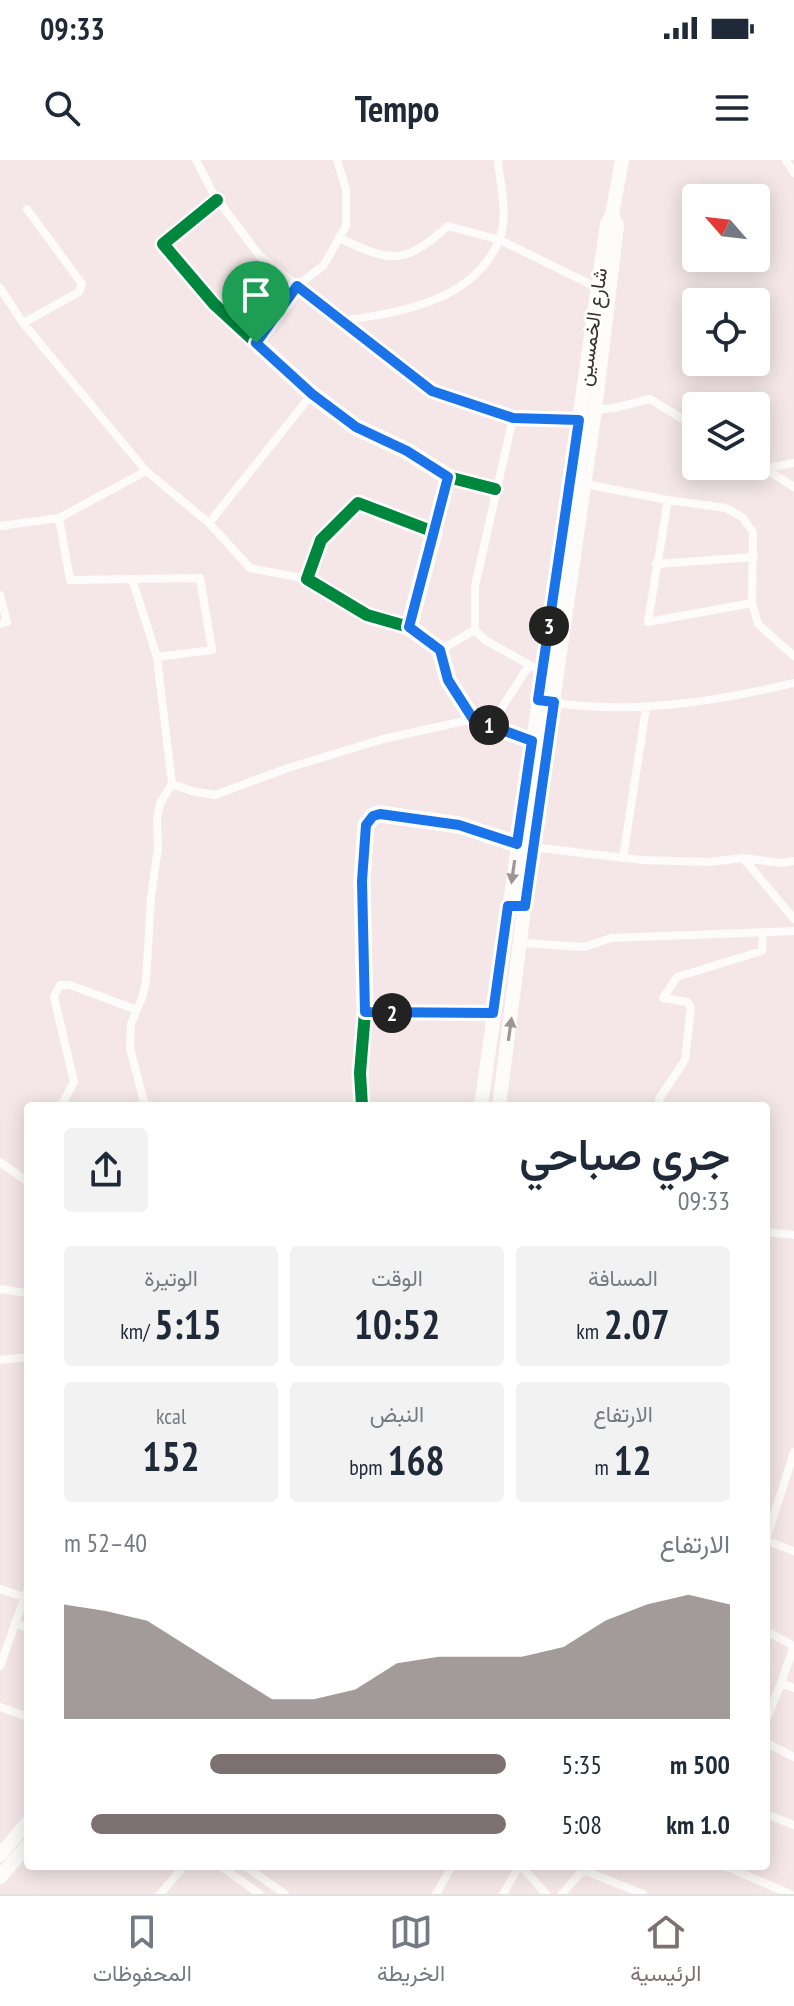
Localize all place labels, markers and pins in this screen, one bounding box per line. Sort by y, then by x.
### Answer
pin [222,261,290,343]
pin: 3 [529,606,569,646]
pin: 1 [469,705,509,745]
pin: 2 [372,993,412,1033]

